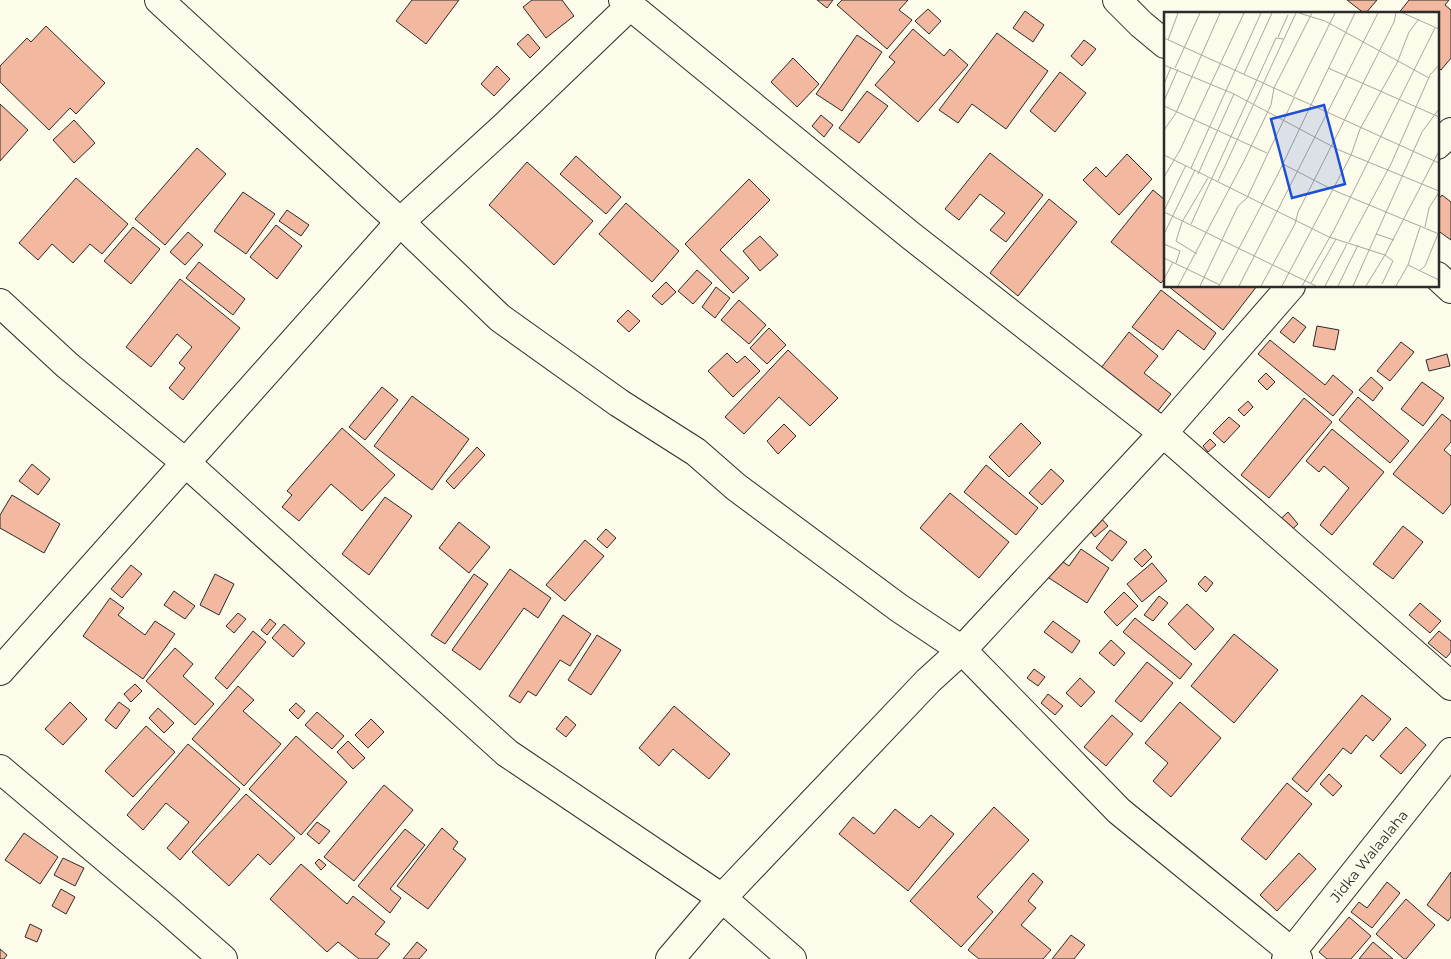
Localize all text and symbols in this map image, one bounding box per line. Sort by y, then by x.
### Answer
inset map [1164,12,1438,288]
street label: Jidka Walaalaha [1326,806,1412,907]

